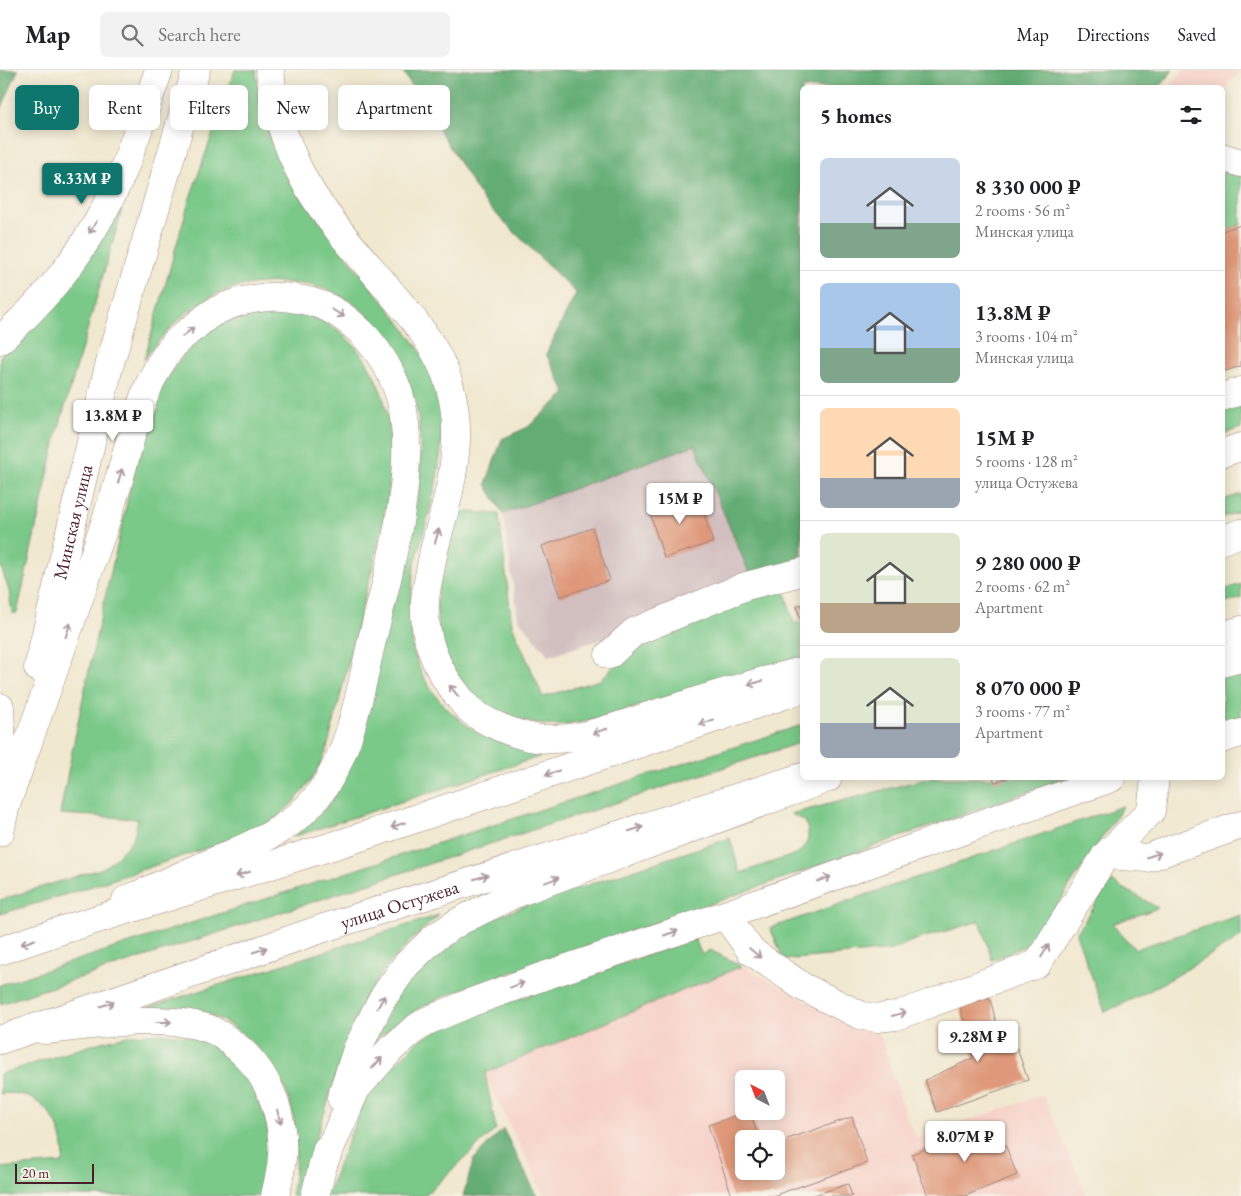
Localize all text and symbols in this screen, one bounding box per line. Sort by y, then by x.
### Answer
search box [100,12,450,57]
text: Map [25,19,70,50]
icon: search [118,21,146,49]
text: Search here [158,22,241,47]
text: Map [1017,23,1049,46]
text: Directions [1077,23,1149,46]
text: Saved [1177,23,1216,46]
chip: Buy [15,85,79,130]
chip: Rent [89,85,160,130]
chip: Filters [170,85,248,130]
chip: New [258,85,328,130]
chip: Apartment [338,85,450,130]
icon: filters [1177,101,1205,129]
text: 5 homes [820,102,892,129]
pin: 8.33M ₽ [36,162,128,205]
text: 8.33M ₽ [53,168,111,189]
text: 8 330 000 ₽ [975,173,1081,200]
icon: home [860,178,920,238]
text: 2 rooms · 56 m² [975,200,1070,221]
one-way arrow [88,220,98,234]
text: Минская улица [975,221,1074,242]
text: 13.8M ₽ [975,299,1051,326]
icon: home [860,303,920,363]
one-way arrow [331,309,345,319]
one-way arrow [181,326,194,337]
text: 3 rooms · 104 m² [975,326,1078,347]
text: Минская улица [975,347,1074,368]
pin: 13.8M ₽ [67,400,159,442]
text: 13.8M ₽ [84,405,142,426]
text: 15M ₽ [975,424,1034,451]
icon: home [860,428,920,488]
text: 5 rooms · 128 m² [975,451,1078,472]
street label: Минская улица [47,462,99,582]
one-way arrow [116,468,125,484]
text: улица Остужева [975,472,1078,493]
pin: 15M ₽ [645,482,715,525]
text: 15M ₽ [657,488,703,509]
one-way arrow [433,529,443,545]
text: 9 280 000 ₽ [975,549,1081,576]
icon: home [860,553,920,613]
text: 2 rooms · 62 m² [975,576,1070,597]
text: Apartment [975,597,1043,618]
one-way arrow [63,622,73,638]
text: 8 070 000 ₽ [975,674,1081,701]
icon: home [860,678,920,738]
one-way arrow [748,679,764,689]
one-way arrow [448,684,459,697]
text: 3 rooms · 77 m² [975,701,1070,722]
one-way arrow [699,717,715,727]
text: Apartment [975,722,1043,743]
one-way arrow [592,726,608,736]
one-way arrow [545,769,561,778]
one-way arrow [391,820,407,830]
one-way arrow [628,823,644,833]
one-way arrow [1146,850,1161,859]
one-way arrow [236,869,252,879]
one-way arrow [473,872,489,882]
street label: улица Остужева [337,874,462,935]
one-way arrow [816,874,832,883]
one-way arrow [544,875,559,884]
one-way arrow [663,928,678,937]
one-way arrow [21,938,36,947]
one-way arrow [1041,944,1051,958]
one-way arrow [252,945,267,954]
one-way arrow [748,947,761,958]
one-way arrow [509,980,524,989]
one-way arrow [376,994,386,1009]
one-way arrow [99,998,115,1008]
one-way arrow [890,1009,906,1018]
one-way arrow [155,1017,171,1027]
pin: 9.28M ₽ [932,1020,1024,1063]
text: 9.28M ₽ [949,1026,1007,1047]
one-way arrow [371,1057,383,1070]
north arrow [735,1070,785,1120]
map controls [735,1070,785,1180]
one-way arrow [274,1109,284,1125]
pin: 8.07M ₽ [919,1120,1011,1163]
text: 8.07M ₽ [936,1126,994,1147]
button: locate [735,1130,785,1180]
scale bar [15,1161,94,1184]
text: 20 m [22,1164,49,1182]

